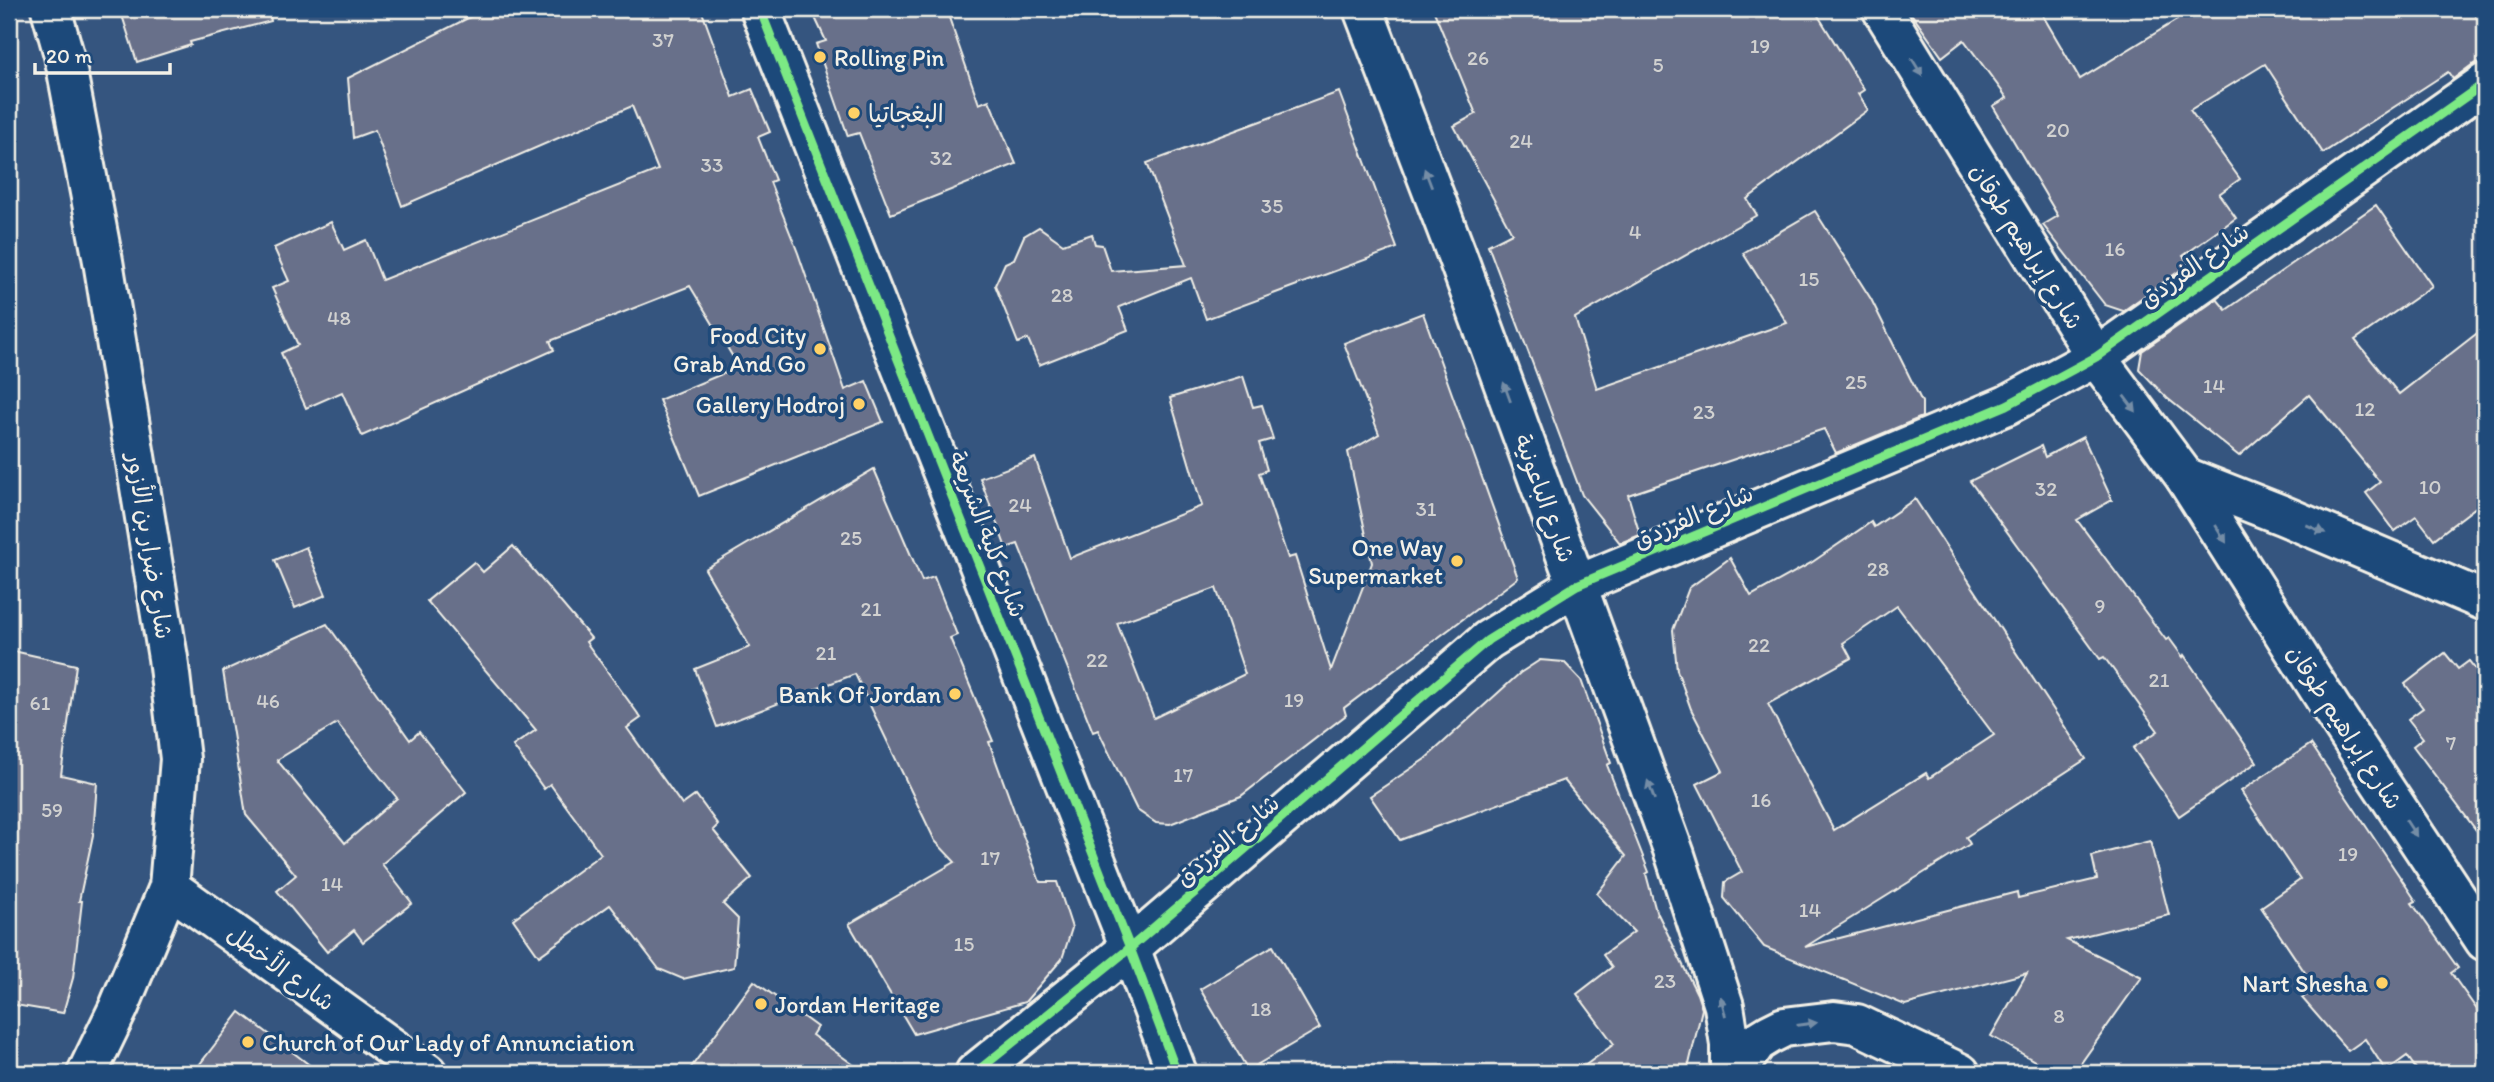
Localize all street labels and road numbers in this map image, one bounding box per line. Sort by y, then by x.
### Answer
street label: شارع إبراهيم طوقان [1961,158,2090,336]
street label: شارع الفرزدق [2133,217,2256,316]
street label: شارع الباعونية [1506,430,1582,567]
street label: شارع كلية الشريعة [940,447,1033,622]
street label: شارع ضرار بن الأزور [118,449,181,642]
street label: شارع الفرزدق [1629,478,1758,557]
street label: شارع إبراهيم طوقان [2278,639,2409,817]
street label: شارع الفرزدق [1169,788,1287,894]
street label: شارع الأخطل [220,917,342,1019]

